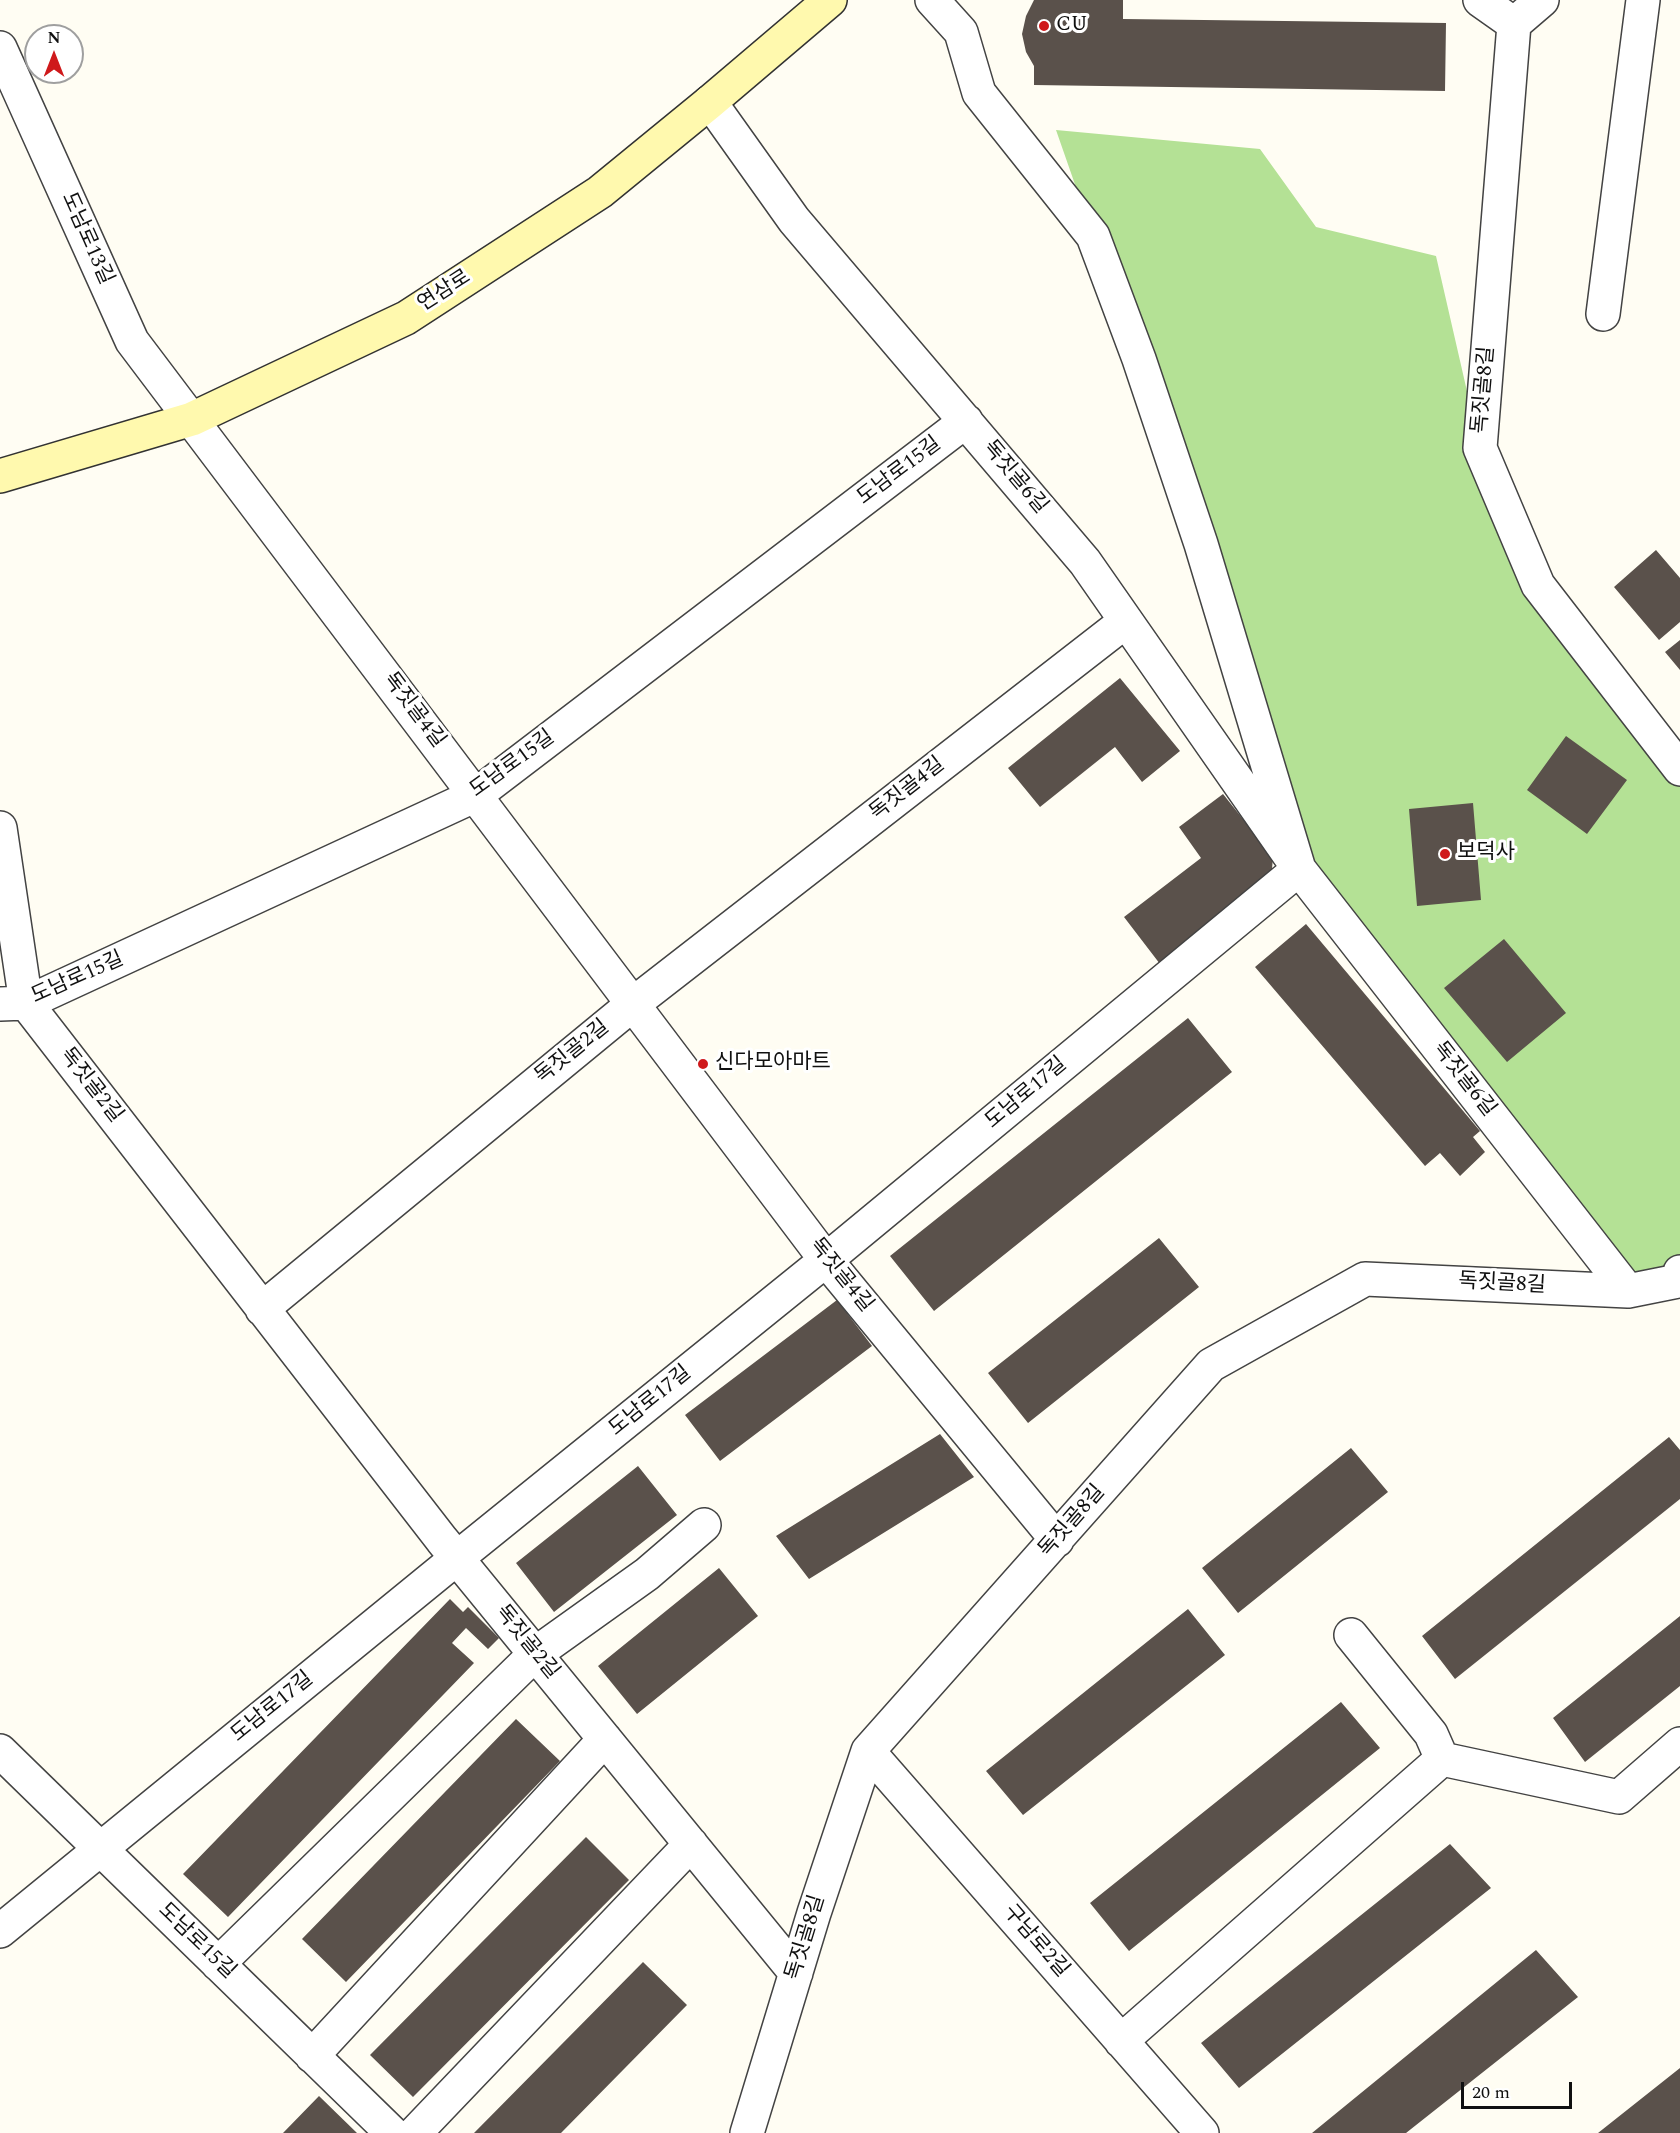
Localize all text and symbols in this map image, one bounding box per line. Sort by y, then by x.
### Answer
place label: CU [1056,13,1088,39]
marker: CU [1037,19,1051,33]
north arrow [24,24,84,84]
text: N [47,26,61,50]
street label: 도남로13길 [55,189,117,289]
street label: 연삼로 [414,266,476,318]
street label: 독짓골8길 [1469,345,1501,435]
street label: 도남로15길 [853,432,947,512]
street label: 독짓골6길 [976,436,1052,520]
street label: 독짓골4길 [377,668,449,754]
street label: 도남로15길 [466,726,560,804]
street label: 독짓골4길 [866,753,950,827]
place label: 보덕사 [1457,841,1515,867]
marker: 보덕사 [1438,847,1452,861]
street label: 도남로15길 [28,948,128,1010]
street label: 독짓골2길 [531,1016,615,1090]
street label: 독짓골6길 [1426,1038,1500,1122]
street label: 독짓골2길 [53,1044,127,1128]
place label: 신다모아마트 [715,1051,831,1077]
street label: 도남로17길 [981,1053,1073,1135]
marker: 신다모아마트 [696,1057,710,1071]
street label: 독짓골4길 [803,1234,877,1318]
street label: 독짓골8길 [1458,1270,1546,1300]
street label: 도남로17길 [605,1361,697,1443]
street label: 독짓골8길 [1035,1481,1111,1563]
street label: 독짓골2길 [489,1601,563,1685]
street label: 도남로17길 [227,1667,319,1749]
street label: 독짓골8길 [782,1892,832,1984]
street label: 도남로15길 [152,1899,240,1985]
street label: 구남로2길 [997,1901,1073,1983]
scale bar [1464,2070,1575,2108]
text: 20 m [1472,2079,1510,2106]

